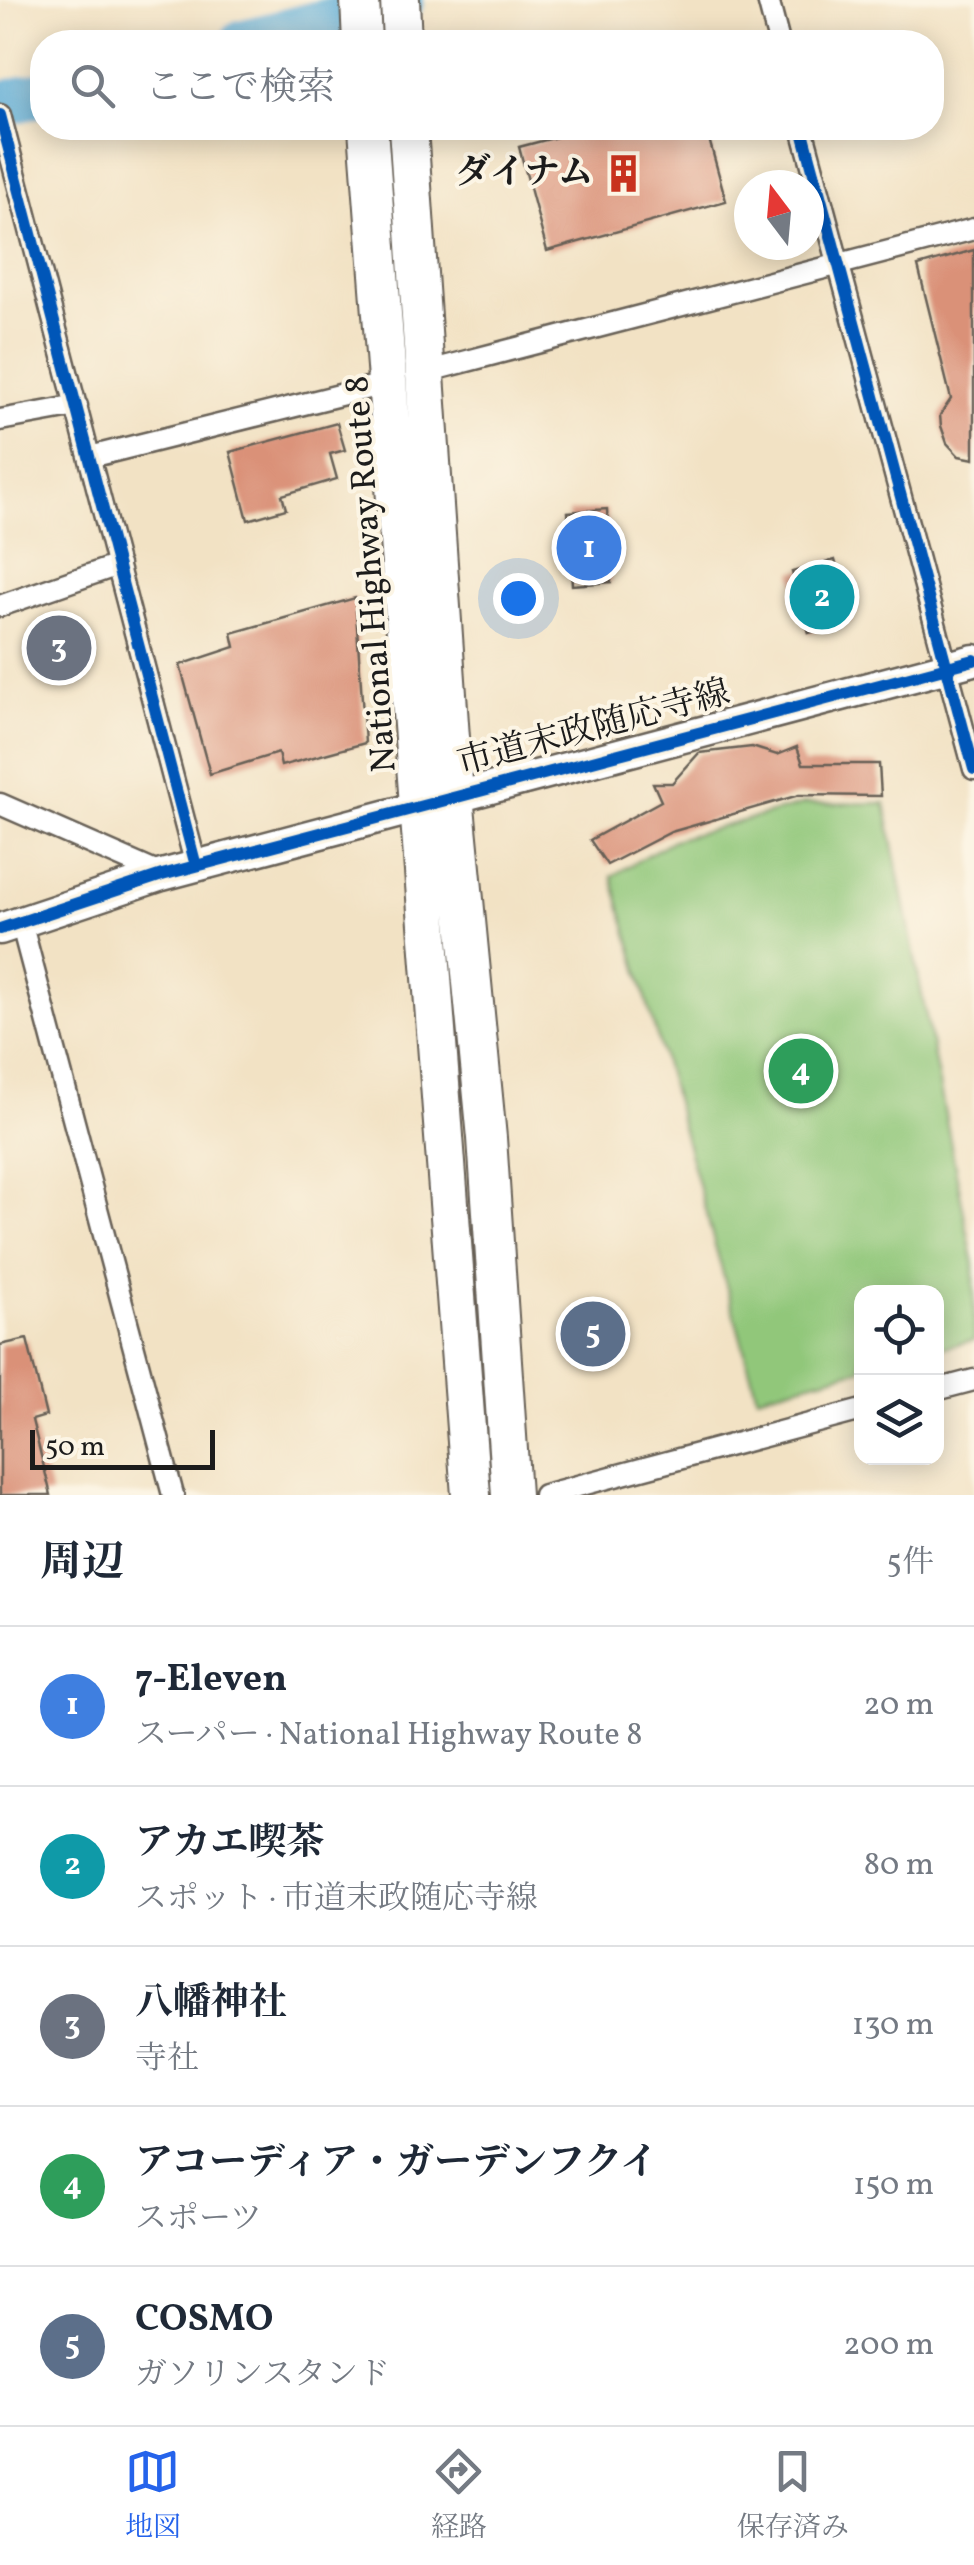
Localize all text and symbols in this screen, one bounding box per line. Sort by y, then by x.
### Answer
search box [30,30,944,140]
icon: search [65,58,120,113]
text: ここで検索 [145,63,335,116]
place label: ダイナム [455,150,593,198]
building icon: ダイナム [602,153,644,195]
north arrow [734,170,824,260]
street label: National Highway Route 8 [334,374,410,774]
pin: 1 [556,510,622,586]
pin: 2 [790,560,854,634]
your location [493,573,544,624]
pin: 3 [27,610,92,686]
street label: 市道末政随応寺線 [453,670,735,788]
pin: 4 [768,1034,834,1108]
map controls [854,1285,944,1465]
button: locate [854,1285,944,1375]
pin: 5 [560,1296,626,1372]
button: layers [854,1375,944,1465]
scale bar [30,1425,215,1470]
text: 50 m [45,1428,105,1467]
text: 周辺 [40,1535,124,1594]
text: 5件 [887,1542,934,1586]
text: 7-Eleven [135,1654,287,1707]
text: 1 [66,1684,79,1728]
text: 20 m [863,1684,934,1728]
text: スーパー · National Highway Route 8 [135,1714,642,1758]
text: アカエ喫茶 [135,1818,325,1871]
text: 2 [64,1844,81,1888]
text: 80 m [864,1844,934,1888]
text: スポット · 市道末政随応寺線 [135,1878,538,1922]
text: 八幡神社 [135,1978,287,2031]
text: 3 [64,2004,81,2048]
text: 130 m [852,2004,934,2048]
text: 寺社 [135,2038,199,2082]
text: アコーディア・ガーデンフクイ [135,2138,658,2191]
text: 4 [63,2164,82,2208]
text: 150 m [853,2164,934,2208]
text: スポーツ [135,2198,262,2242]
text: COSMO [135,2294,273,2347]
text: 5 [65,2324,80,2368]
text: 200 m [843,2324,934,2368]
text: ガソリンスタンド [135,2354,390,2398]
tab: 地図 [125,2444,181,2548]
tab: 経路 [431,2444,487,2548]
tab: 保存済み [737,2444,849,2548]

